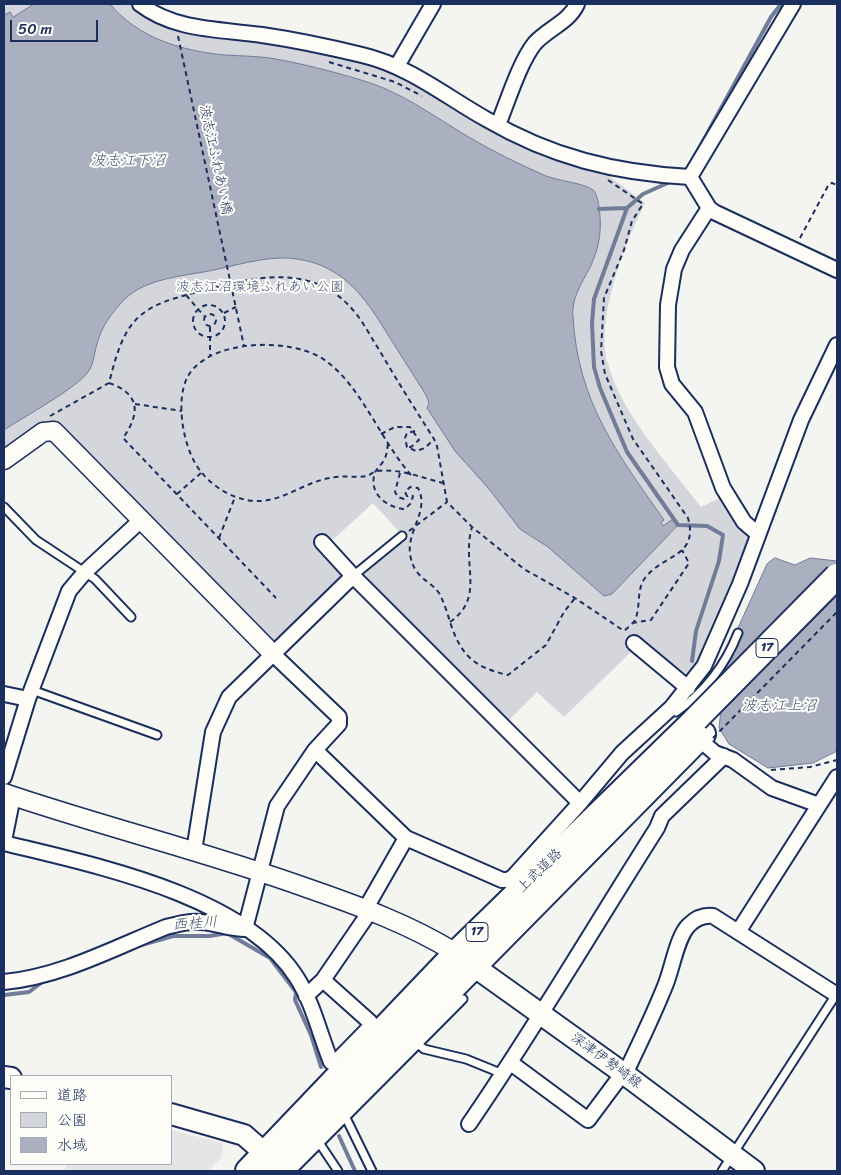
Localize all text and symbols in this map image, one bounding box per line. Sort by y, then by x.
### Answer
scale bar [12,10,100,42]
text: 50 m [18,16,52,42]
street label: 波志江ふれあい橋 [195,103,235,217]
water label: 波志江下沼 [91,152,165,170]
park label: 波志江沼環境ふれあい公園 [176,279,344,295]
road number: 17 [756,638,778,658]
water label: 波志江上沼 [742,697,816,715]
street label: 上武道路 [514,846,566,896]
water label: 西桂川 [172,913,218,935]
road number: 17 [466,922,488,942]
street label: 深津伊勢崎線 [567,1030,645,1092]
legend [10,1075,172,1165]
text: 道路 [57,1082,87,1108]
text: 公園 [57,1107,87,1133]
text: 水域 [57,1132,87,1158]

